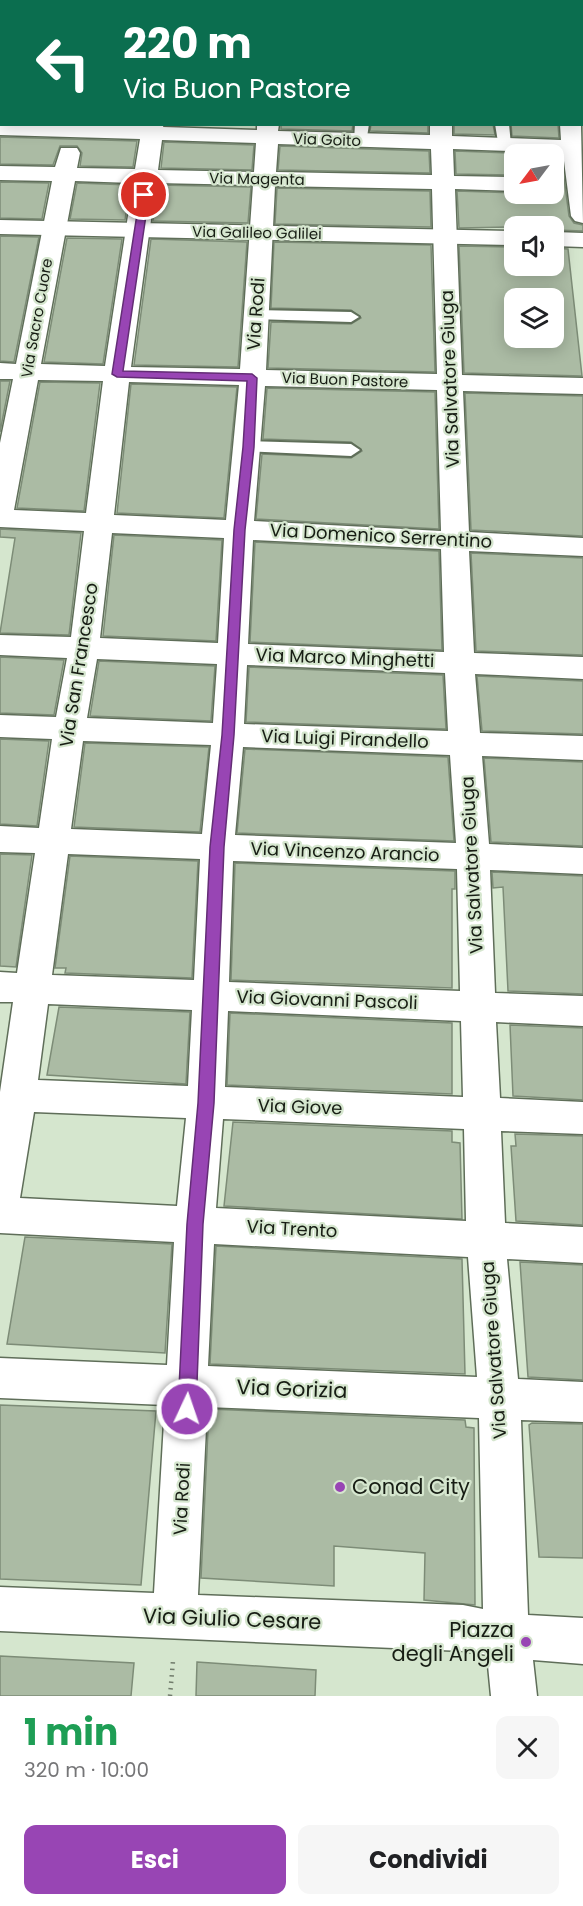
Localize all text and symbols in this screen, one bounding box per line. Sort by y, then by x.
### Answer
text: 220 m [123,14,252,73]
icon: left [24,24,102,102]
text: Via Buon Pastore [123,70,351,107]
street label: Via Goito [293,128,361,151]
north arrow [504,144,564,204]
map controls [504,144,564,348]
street label: Via Magenta [209,167,305,190]
pin [118,169,169,220]
icon: arrive [127,178,160,211]
button: sound [504,216,564,276]
street label: Via Galileo Galilei [192,221,322,244]
street label: Via Sacro Cuore [16,257,57,379]
street label: Via Rodi [240,277,271,351]
button: layers [504,288,564,348]
street label: Via Salvatore Giuga [434,290,465,468]
street label: Via Buon Pastore [281,367,409,392]
street label: Via Domenico Serrentino [269,517,493,554]
street label: Via San Francesco [53,581,104,749]
street label: Via Marco Minghetti [255,642,435,673]
street label: Via Luigi Pirandello [261,723,429,754]
street label: Via Salvatore Giuga [454,775,489,955]
street label: Via Vincenzo Arancio [250,836,440,867]
street label: Via Giovanni Pascoli [236,984,418,1015]
street label: Via Giove [257,1093,343,1120]
street label: Via Trento [246,1214,338,1243]
street label: Via Salvatore Giuga [475,1260,512,1440]
street label: Via Gorizia [236,1372,348,1405]
position arrow [155,1377,219,1441]
street label: Via Rodi [167,1462,196,1536]
place label: Conad City [352,1472,470,1501]
marker: Conad City [333,1480,347,1494]
street label: Via Giulio Cesare [142,1601,322,1636]
place label: Piazza degli Angeli [392,1615,514,1668]
marker: Piazza degli Angeli [519,1635,533,1649]
text: 1 min [24,1707,118,1758]
button: close [496,1716,559,1779]
text: 320 m · 10:00 [24,1756,149,1784]
button: Esci [24,1825,286,1894]
button: Condividi [298,1825,559,1894]

